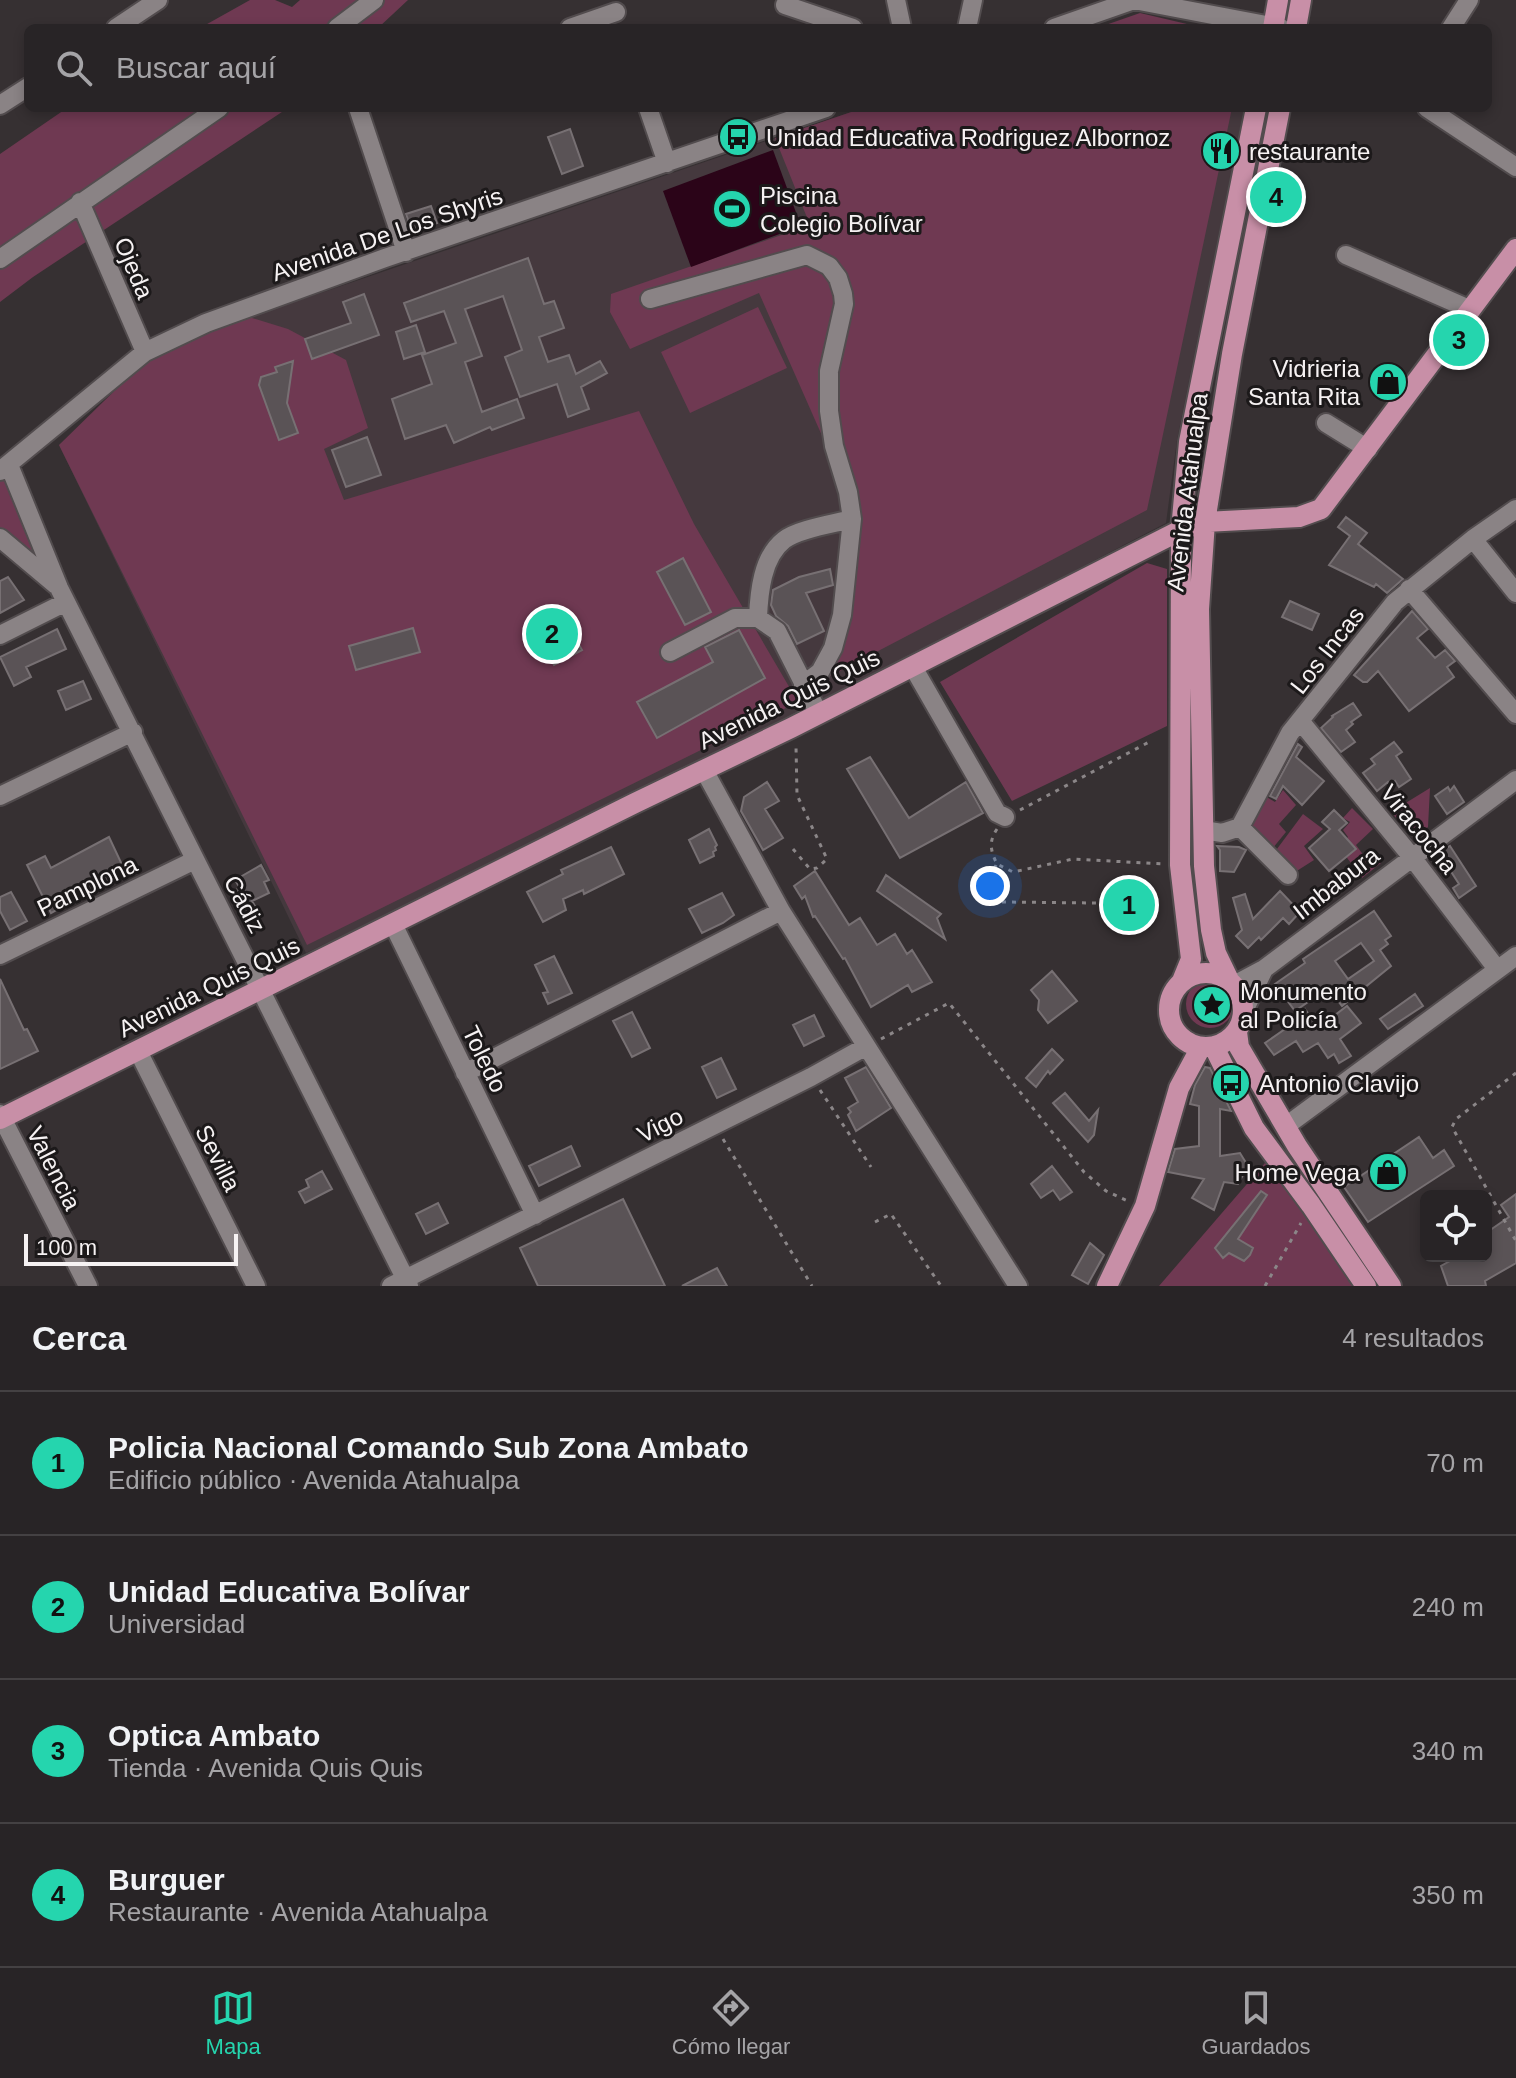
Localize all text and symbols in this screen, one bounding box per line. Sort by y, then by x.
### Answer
search box [24,24,1492,112]
icon: search [52,46,96,90]
text: Buscar aquí [116,51,276,84]
bus stop icon: Unidad Educativa Rodriguez Albornoz [717,116,759,158]
place label: Unidad Educativa Rodriguez Albornoz [766,124,1170,151]
restaurant icon: restaurante [1200,130,1242,172]
place label: restaurante [1249,138,1370,165]
pin: 4 [1250,167,1302,227]
street label: Avenida De Los Shyris [268,182,506,286]
place label: Piscina Colegio Bolívar [760,182,923,237]
sports icon: Piscina Colegio Bolívar [711,188,753,230]
street label: Ojeda [109,233,159,303]
pin: 3 [1433,310,1485,370]
place label: Vidrieria Santa Rita [1248,355,1361,410]
shop icon: Vidrieria Santa Rita [1367,361,1409,403]
street label: Avenida Atahualpa [1161,391,1213,593]
street label: Los Incas [1285,601,1369,699]
pin: 2 [526,604,578,664]
street label: Avenida Quis Quis [694,643,884,755]
street label: Viracocha [1375,779,1463,879]
street label: Imbabura [1288,841,1385,925]
street label: Pamplona [33,850,142,922]
your location [970,866,1010,906]
street label: Cádiz [219,871,271,937]
pin: 1 [1103,875,1155,935]
street label: Avenida Quis Quis [114,931,304,1043]
place label: Monumento al Policía [1240,978,1367,1033]
place icon: Monumento al Policía [1191,984,1233,1026]
street label: Toledo [457,1021,513,1097]
bus stop icon: Antonio Clavijo [1210,1062,1252,1104]
place label: Antonio Clavijo [1259,1070,1419,1097]
street label: Vigo [633,1102,687,1148]
street label: Sevilla [190,1120,246,1196]
street label: Valencia [21,1122,87,1215]
shop icon: Home Vega [1367,1151,1409,1193]
place label: Home Vega [1235,1159,1361,1186]
map controls [1420,1190,1492,1262]
button: locate [1420,1190,1492,1262]
scale bar [24,1230,238,1266]
text: 100 m [36,1235,97,1260]
text: Cerca [32,1319,127,1357]
text: 4 resultados [1342,1323,1484,1353]
text: Policia Nacional Comando Sub Zona Ambato [108,1431,749,1464]
text: 1 [51,1448,65,1478]
text: 70 m [1426,1448,1484,1478]
text: Edificio público · Avenida Atahualpa [108,1465,519,1495]
text: Unidad Educativa Bolívar [108,1575,470,1608]
text: 2 [51,1592,65,1622]
text: 240 m [1412,1592,1484,1622]
text: Universidad [108,1609,245,1639]
text: Optica Ambato [108,1719,320,1752]
text: 3 [51,1736,65,1766]
text: 340 m [1412,1736,1484,1766]
text: Tienda · Avenida Quis Quis [108,1753,423,1783]
text: Burguer [108,1863,225,1896]
text: 4 [51,1880,65,1910]
text: 350 m [1412,1880,1484,1910]
text: Restaurante · Avenida Atahualpa [108,1897,488,1927]
tab: Mapa [206,1986,261,2060]
tab: Cómo llegar [672,1986,790,2060]
tab: Guardados [1202,1986,1310,2060]

